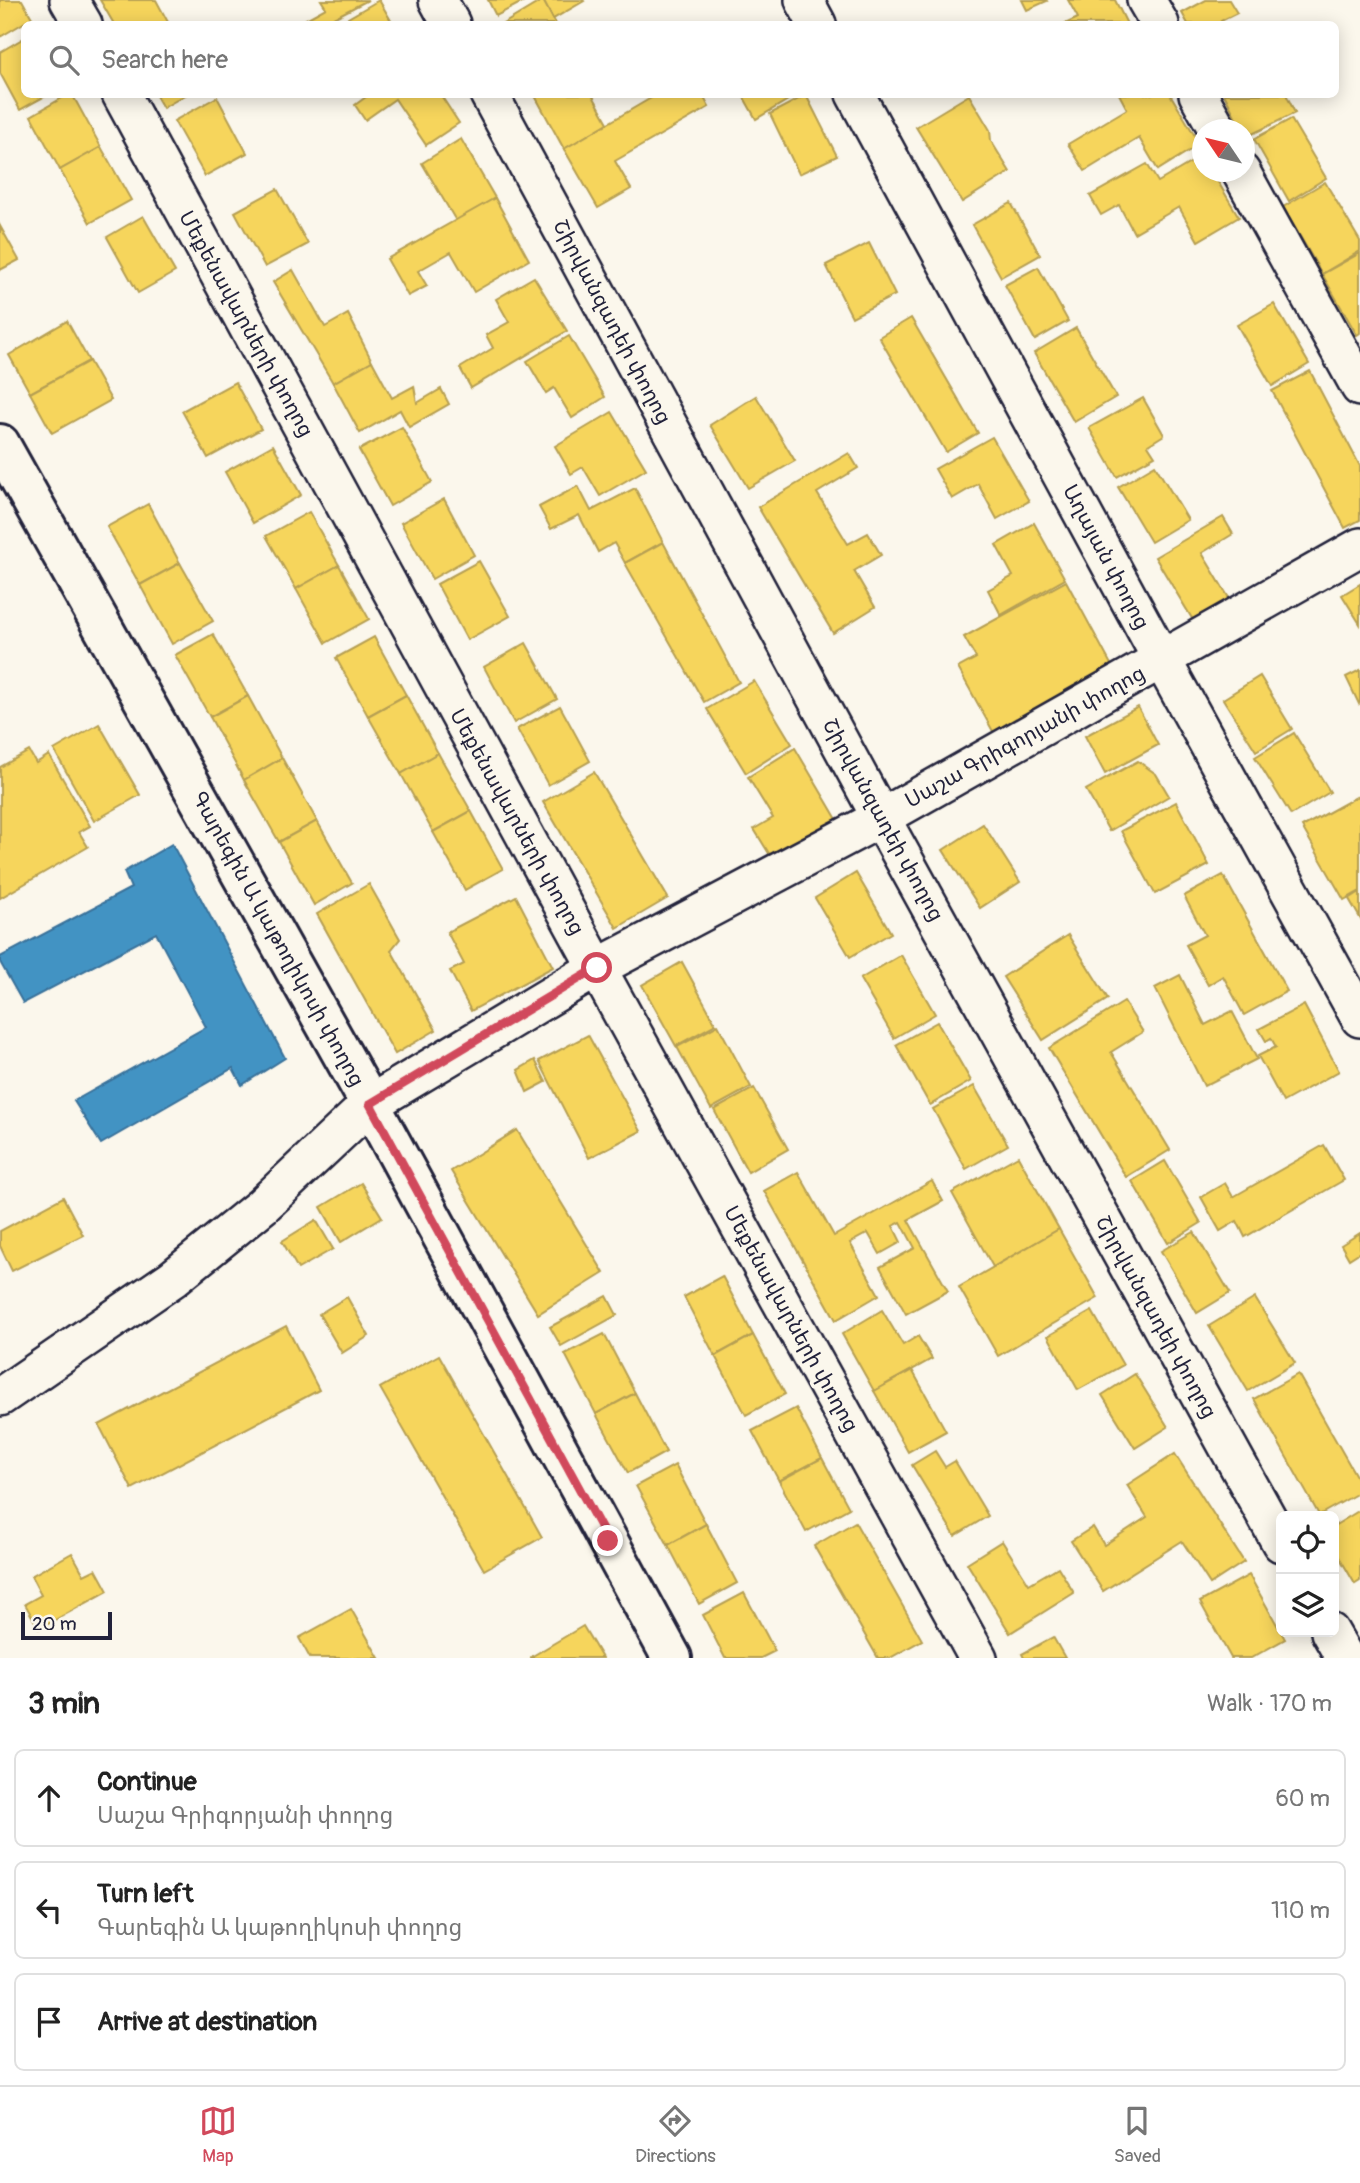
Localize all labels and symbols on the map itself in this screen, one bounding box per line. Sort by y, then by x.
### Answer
north arrow [1192,119,1255,182]
street label: Մեքենավարների փողոց [172,206,320,442]
street label: Շիրվանզադեի փողոց [547,215,677,429]
street label: Աղայան փողոց [1056,480,1156,634]
street label: Սաշա Գրիգորյանի փողոց [900,660,1150,814]
street label: Մեքենավարների փողոց [443,704,591,940]
street label: Շիրվանզադեի փողոց [816,714,950,926]
street label: Գարեգին Ա կաթողիկոսի փողոց [185,787,371,1091]
route start [581,952,612,983]
street label: Մեքենավարների փողոց [717,1201,865,1437]
street label: Շիրվանզադեի փողոց [1089,1211,1223,1423]
route end [592,1525,623,1556]
scale bar [21,1609,112,1641]

